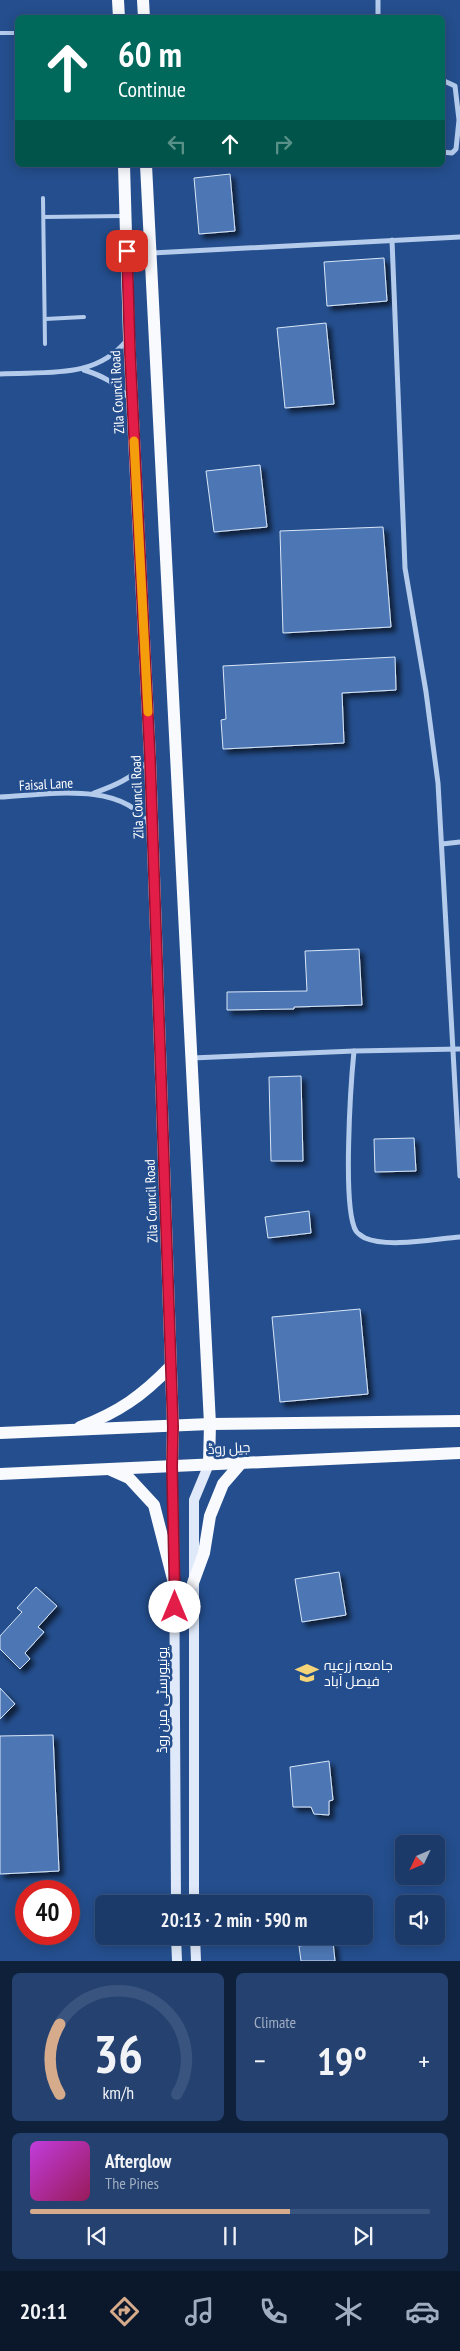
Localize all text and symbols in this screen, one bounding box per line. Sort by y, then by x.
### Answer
text: 60 m [118,31,182,77]
icon: ahead [35,35,100,100]
text: Continue [118,75,186,103]
icon: left [163,130,191,158]
icon: ahead [216,130,244,158]
icon: right [269,130,297,158]
pin [106,230,148,272]
icon: arrive [113,237,141,265]
street label: Zila Council Road [106,350,128,434]
street label: Zila Council Road [127,755,147,839]
street label: Faisal Lane [19,774,74,794]
street label: Zila Council Road [141,1159,161,1243]
street label: جیل روڈ [207,1438,251,1458]
position arrow [148,1580,200,1632]
street label: یونیورسٹی مین روڈ [153,1647,171,1753]
place label: جامعہ زرعیہ فیصل آباد [324,1656,393,1690]
school or university icon: جامعہ زرعیہ فیصل آباد [294,1660,320,1686]
north arrow [395,1835,445,1885]
map controls [395,1835,445,1945]
speed limit sign: 40 [15,1880,80,1945]
button: sound [395,1895,445,1945]
text: 20:13 · 2 min · 590 m [161,1908,307,1932]
text: Climate [254,2012,296,2032]
text: 36 [93,2020,143,2087]
text: 19° [317,2036,367,2085]
text: − [254,2042,266,2079]
text: + [418,2042,430,2079]
text: km/h [102,2081,134,2104]
text: Afterglow [105,2149,171,2173]
text: The Pines [105,2173,159,2193]
icon: previous [83,2222,111,2250]
icon: pause [216,2222,244,2250]
icon: next [349,2222,377,2250]
icon: directions [107,2294,142,2329]
icon: music [182,2294,217,2329]
icon: phone [256,2294,291,2329]
icon: climate [331,2294,366,2329]
icon: car [405,2294,440,2329]
text: 20:11 [20,2297,67,2325]

